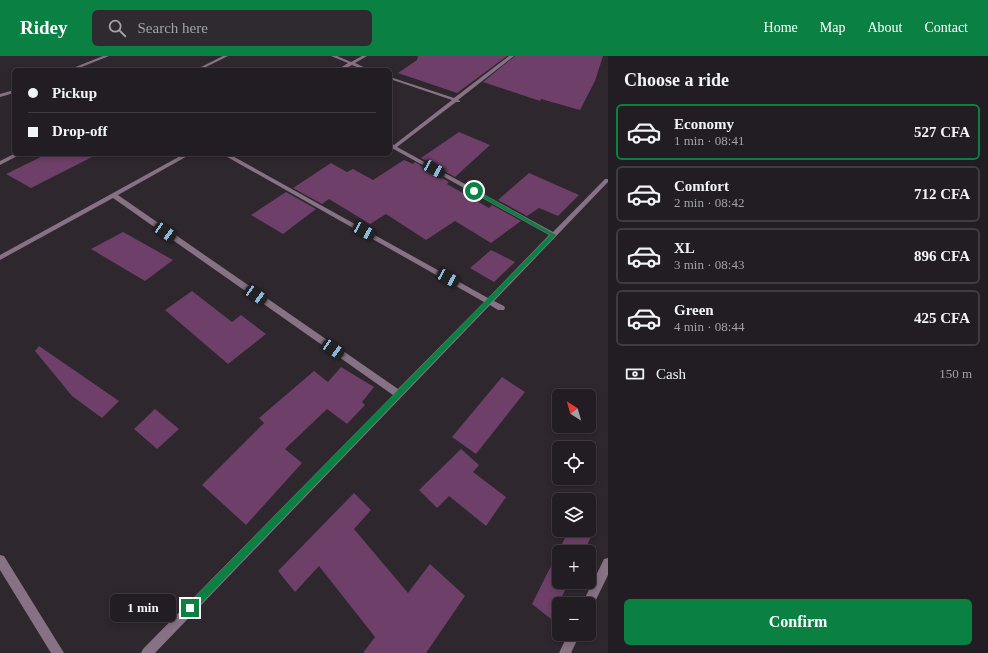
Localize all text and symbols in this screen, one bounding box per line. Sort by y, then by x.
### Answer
search box [92,10,372,46]
text: Ridey [20,17,68,38]
icon: search [106,17,128,39]
text: Search here [138,20,208,36]
text: Home [764,20,798,35]
text: Map [820,20,845,35]
text: About [867,20,902,35]
text: Contact [924,20,968,35]
text: Choose a ride [624,70,729,90]
text: Pickup [52,85,97,101]
icon: car [626,114,662,150]
text: Economy [674,116,734,132]
text: Drop-off [52,123,108,139]
text: 527 CFA [914,124,970,140]
text: 1 min · 08:41 [674,133,744,148]
car [421,158,447,180]
icon: car [626,176,662,212]
text: Comfort [674,178,729,194]
route start [465,182,483,200]
text: 712 CFA [914,186,970,202]
text: 2 min · 08:42 [674,195,744,210]
car [152,220,178,244]
car [351,220,377,242]
icon: car [626,238,662,274]
text: XL [674,240,695,256]
text: 896 CFA [914,248,970,264]
text: 3 min · 08:43 [674,257,744,272]
car [435,267,461,289]
car [243,283,269,307]
icon: car [626,300,662,336]
text: Green [674,302,714,318]
text: 425 CFA [914,310,970,326]
text: 4 min · 08:44 [674,319,744,334]
car [320,337,346,361]
icon: cash [624,363,646,385]
text: Cash [656,366,686,382]
text: 150 m [939,366,972,381]
north arrow [552,389,596,433]
map controls [552,389,596,641]
button: locate [552,441,596,485]
button: layers [552,493,596,537]
button: + [552,545,596,589]
callout: 1 min [110,594,176,622]
button: − [552,597,596,641]
route end [181,599,199,617]
button: Confirm [624,599,972,645]
text: 1 min [127,600,159,615]

